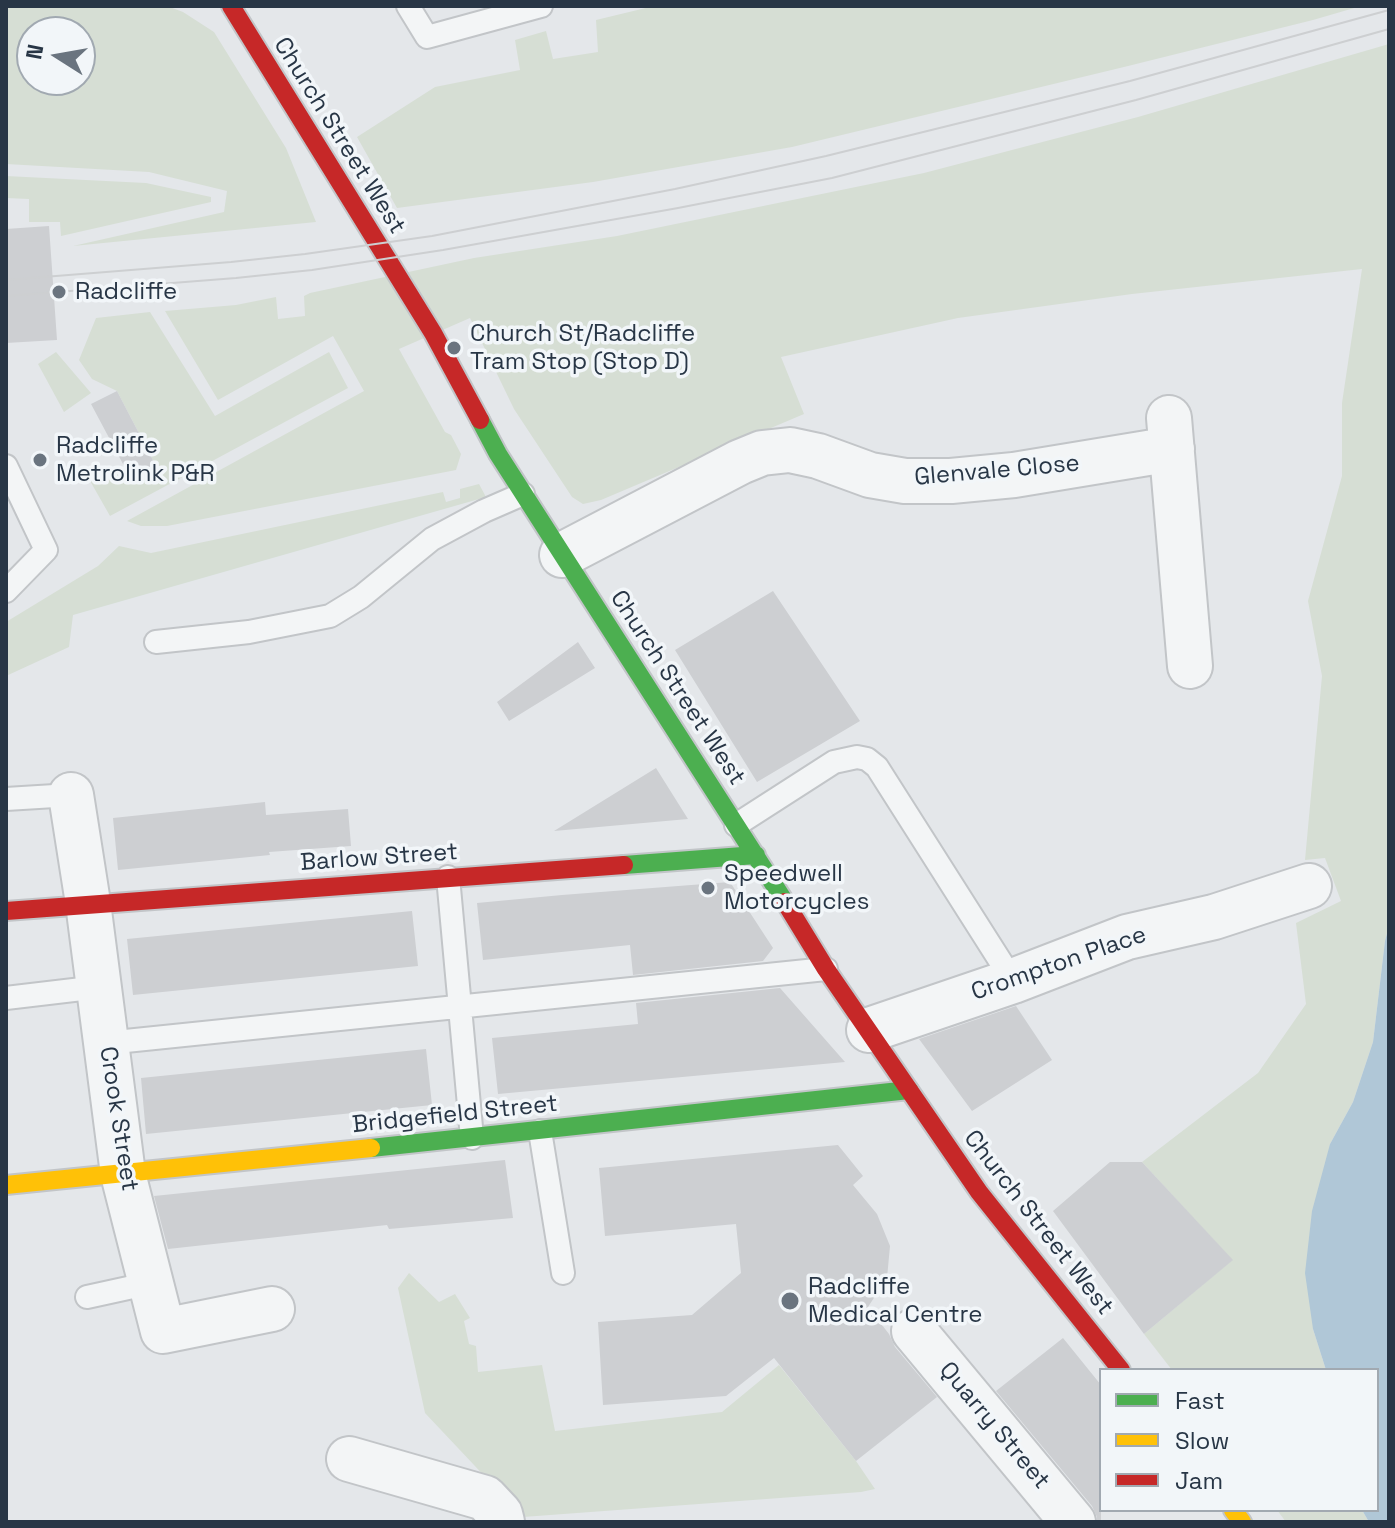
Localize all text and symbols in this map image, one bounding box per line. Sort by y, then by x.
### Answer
north arrow [16,16,96,96]
street label: Church Street West [267,32,411,240]
text: N [19,42,50,62]
place label: Radcliffe [75,278,177,306]
marker: Radcliffe [50,283,68,301]
place label: Church St/Radcliffe Tram Stop (Stop D) [470,320,695,376]
marker: Church St/Radcliffe Tram Stop (Stop D) [445,339,463,357]
place label: Radcliffe Metrolink P&R [56,432,215,488]
street label: Glenvale Close [913,449,1081,493]
marker: Radcliffe Metrolink P&R [31,451,49,469]
street label: Church Street West [603,585,751,791]
street label: Barlow Street [299,838,459,878]
place label: Speedwell Motorcycles [724,860,869,916]
marker: Speedwell Motorcycles [699,879,717,897]
street label: Crompton Place [968,921,1150,1007]
street label: Crook Street [92,1045,144,1193]
street label: Bridgefield Street [351,1090,559,1140]
street label: Church Street West [957,1125,1119,1321]
place label: Radcliffe Medical Centre [808,1273,982,1329]
marker: Radcliffe Medical Centre [779,1290,801,1312]
street label: Quarry Street [933,1357,1055,1495]
legend [1099,1368,1379,1512]
text: Fast [1175,1385,1225,1416]
text: Slow [1175,1425,1229,1456]
text: Jam [1175,1465,1223,1496]

